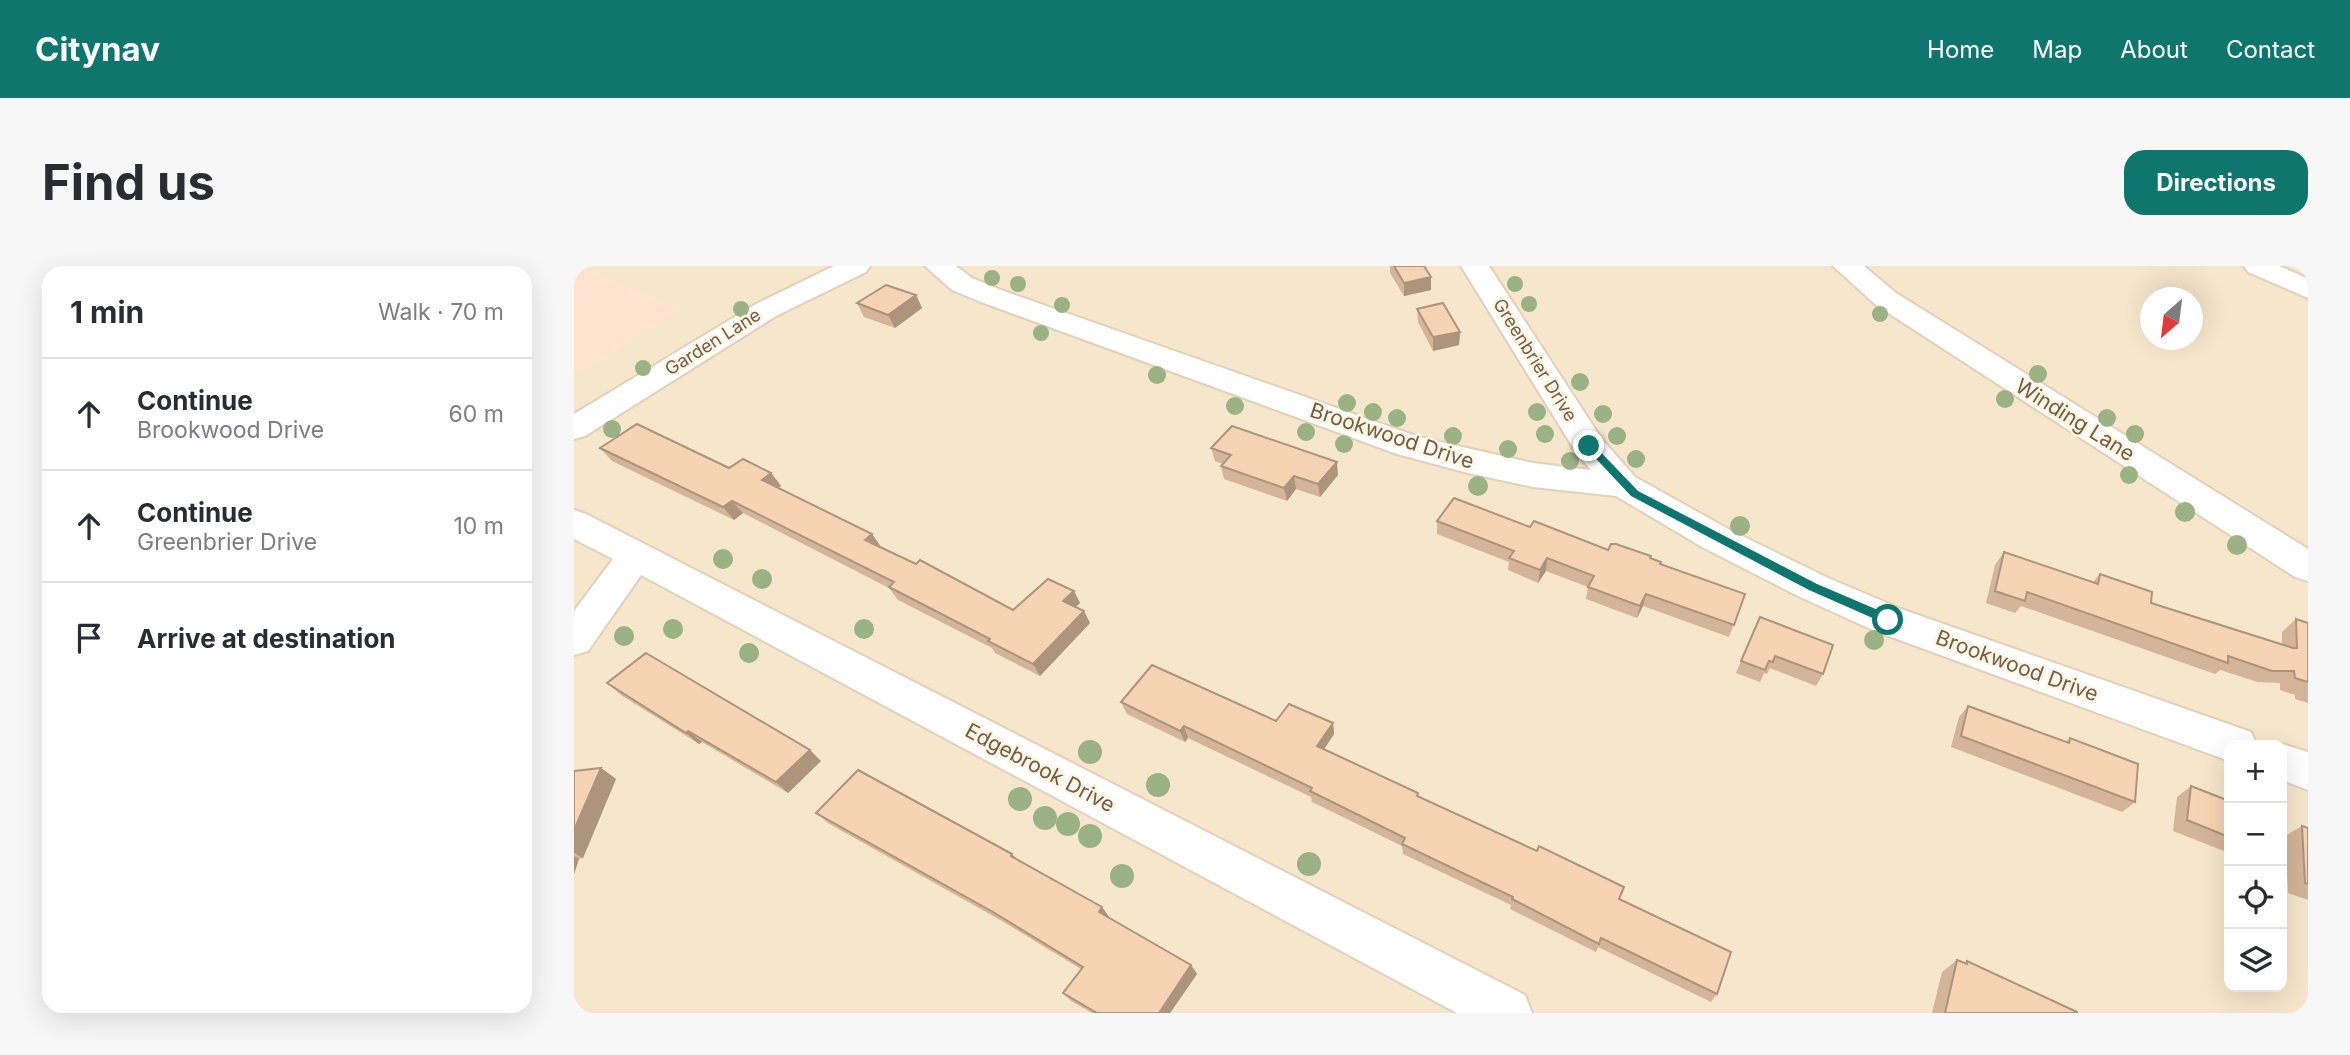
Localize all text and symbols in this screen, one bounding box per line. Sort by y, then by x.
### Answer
text: Citynav [35,29,160,69]
text: Home [1927,35,1994,64]
text: Map [2032,35,2082,64]
text: About [2120,35,2188,64]
text: Contact [2226,35,2315,64]
button: Directions [2124,150,2308,215]
text: Find us [42,153,215,212]
north arrow [2140,287,2203,350]
text: 1 min [70,294,144,330]
street label: Greenbrier Drive [1489,294,1582,425]
text: Walk · 70 m [378,298,504,326]
street label: Garden Lane [661,304,764,379]
street label: Winding Lane [2011,373,2139,466]
text: Continue [137,385,253,416]
icon: ahead [70,395,108,433]
street label: Brookwood Drive [1307,397,1477,474]
text: 60 m [449,400,504,428]
text: Brookwood Drive [137,416,324,444]
route end [1573,430,1604,461]
text: Continue [137,497,253,528]
icon: ahead [70,507,108,545]
text: 10 m [454,512,504,540]
text: Greenbrier Drive [137,528,317,556]
route start [1872,604,1903,635]
icon: arrive [70,619,108,657]
text: Arrive at destination [137,623,396,654]
street label: Brookwood Drive [1933,625,2102,706]
street label: Edgebrook Drive [961,718,1119,818]
map controls [2224,740,2287,992]
button: + [2224,740,2287,803]
button: − [2224,803,2287,866]
button: locate [2224,866,2287,929]
button: layers [2224,929,2287,992]

